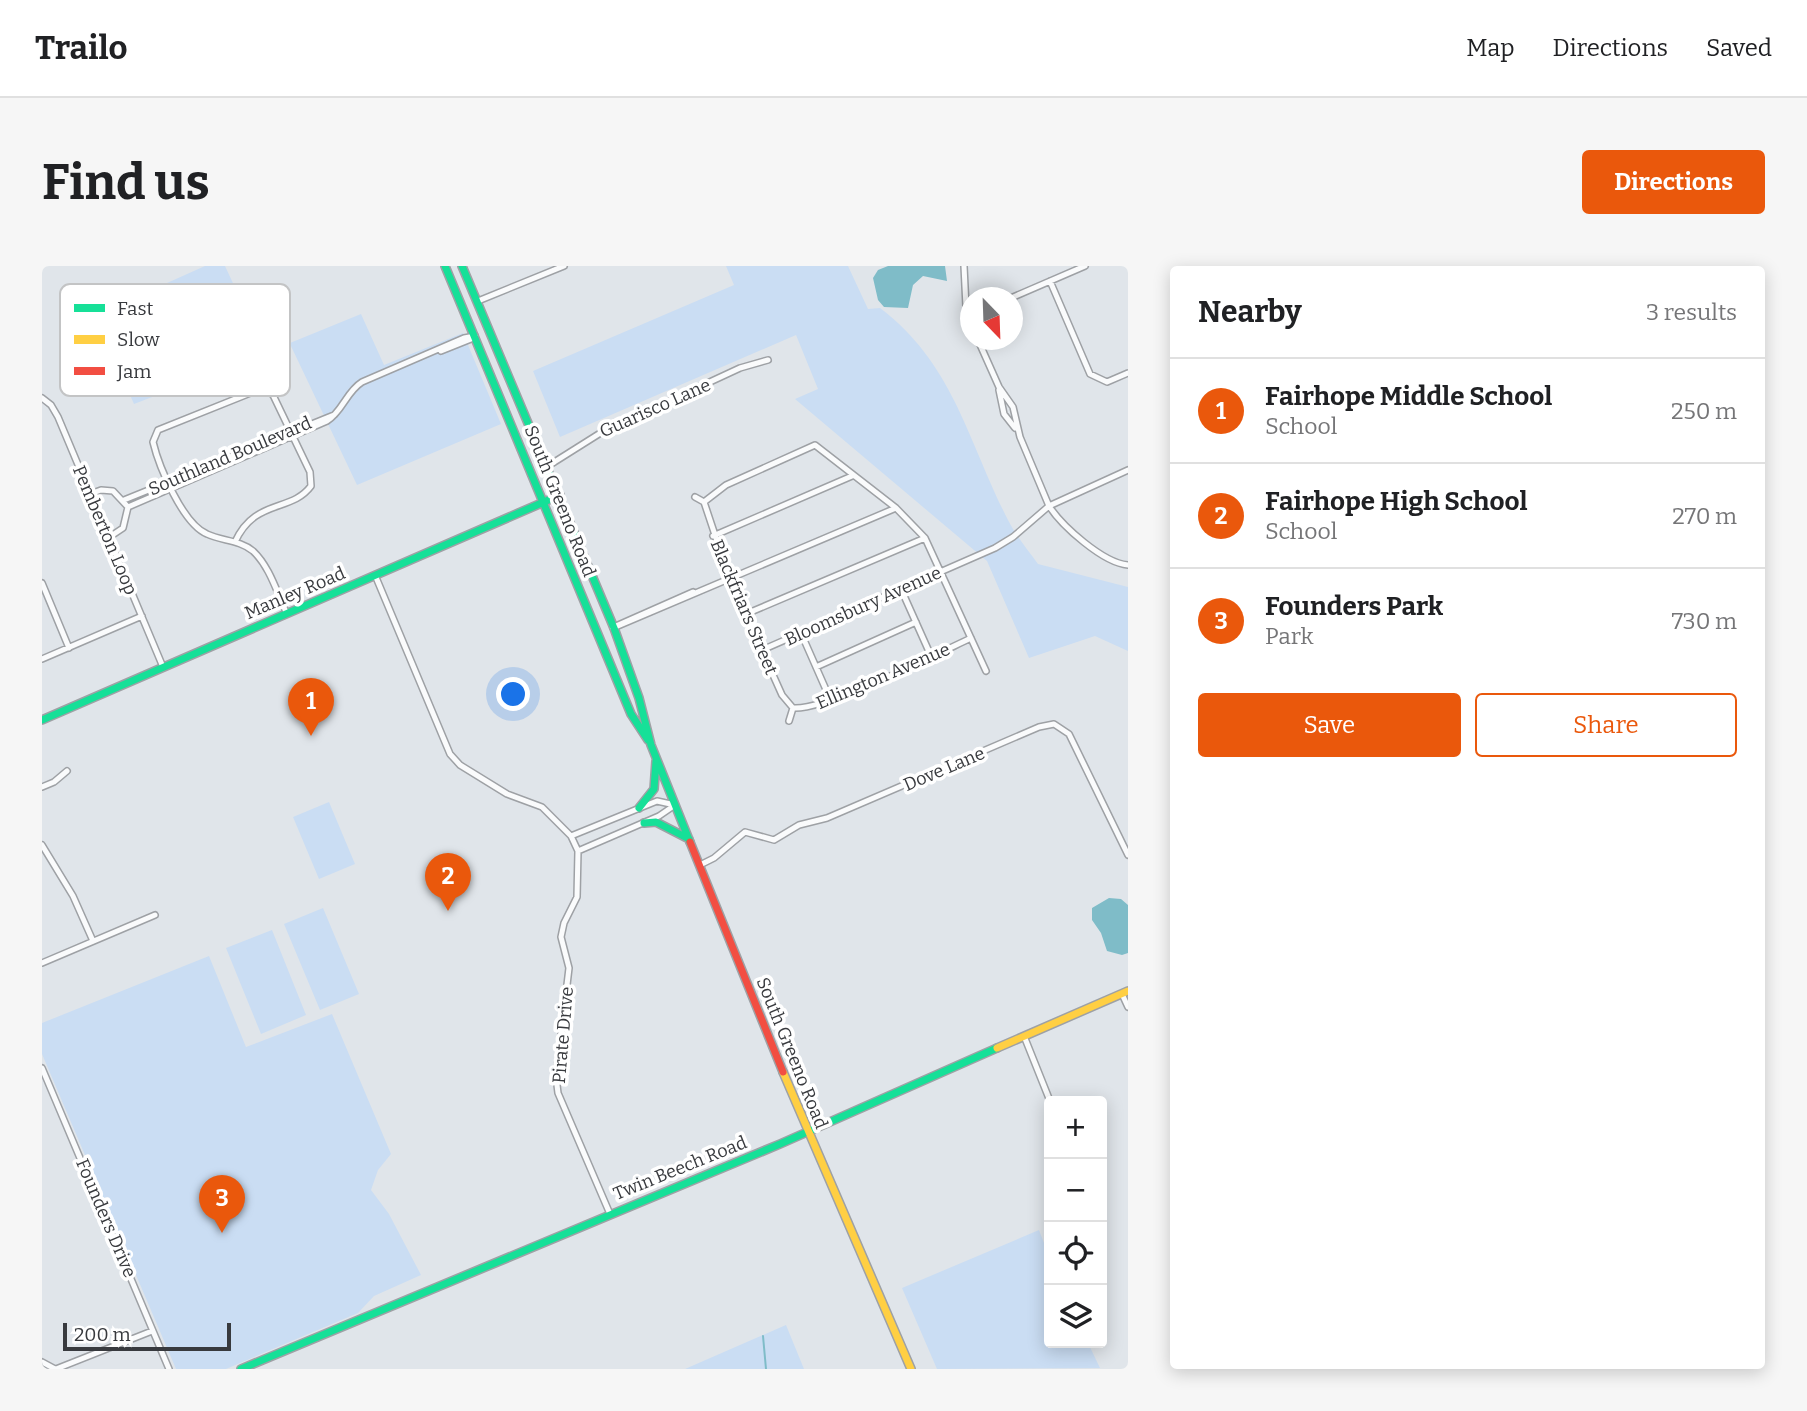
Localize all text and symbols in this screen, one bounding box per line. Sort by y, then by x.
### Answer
text: Trailo [35,28,128,68]
text: Map [1466,34,1515,62]
text: Directions [1553,34,1668,62]
text: Saved [1706,34,1772,62]
button: Directions [1582,150,1765,214]
text: Find us [42,153,210,212]
legend [60,284,290,396]
north arrow [960,287,1023,350]
text: Nearby [1198,294,1302,330]
text: Fast [117,297,154,320]
text: 3 results [1646,298,1737,326]
text: Slow [117,328,160,351]
text: Jam [116,360,151,383]
street label: Guarisco Lane [596,374,714,442]
text: Fairhope Middle School [1265,381,1552,412]
text: 1 [1216,397,1226,425]
text: 250 m [1671,397,1737,425]
street label: Southland Boulevard [145,412,315,500]
text: School [1265,412,1337,440]
street label: South Greeno Road [520,422,601,580]
street label: Pemberton Loop [68,462,142,598]
text: Fairhope High School [1265,486,1528,517]
text: 2 [1215,502,1227,530]
text: 270 m [1672,502,1737,530]
text: School [1265,517,1337,545]
street label: Blackfriars Street [706,536,783,678]
street label: Manley Road [241,562,349,624]
street label: Bloomsbury Avenue [781,562,945,650]
text: Founders Park [1265,591,1443,622]
text: 3 [1214,607,1228,635]
text: 730 m [1672,607,1737,635]
text: Park [1265,622,1314,650]
street label: Ellington Avenue [813,638,953,714]
your location [496,677,530,711]
pin: 1 [288,678,334,736]
button: Save [1198,693,1461,757]
button: Share [1475,693,1737,757]
street label: Dove Lane [900,742,988,796]
pin: 2 [425,853,471,911]
street label: South Greeno Road [752,974,833,1132]
street label: Pirate Drive [548,986,578,1084]
map controls [1044,1096,1107,1348]
button: + [1044,1096,1107,1159]
street label: Twin Beech Road [610,1131,750,1205]
street label: Founders Drive [71,1155,141,1281]
button: − [1044,1159,1107,1222]
pin: 3 [199,1175,245,1233]
button: locate [1044,1222,1107,1285]
button: layers [1044,1285,1107,1348]
scale bar [63,1320,231,1352]
text: 200 m [74,1323,131,1346]

